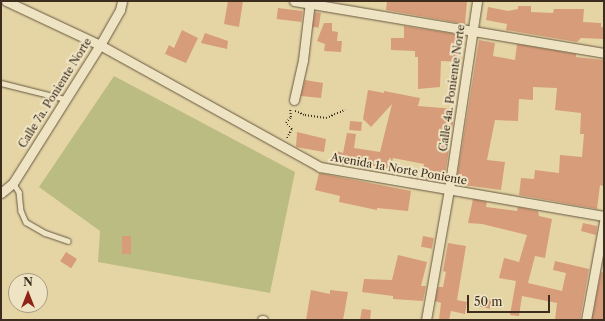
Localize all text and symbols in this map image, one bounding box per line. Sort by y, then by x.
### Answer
street label: Calle 4a. Poniente Norte [437,24,467,152]
street label: Calle 7a. Poniente Norte [16,36,94,150]
street label: Avenida 1a Norte Poniente [330,150,468,188]
north arrow [8,273,48,313]
text: N [23,275,33,289]
scale bar [469,287,552,313]
text: 50 m [474,294,503,309]

